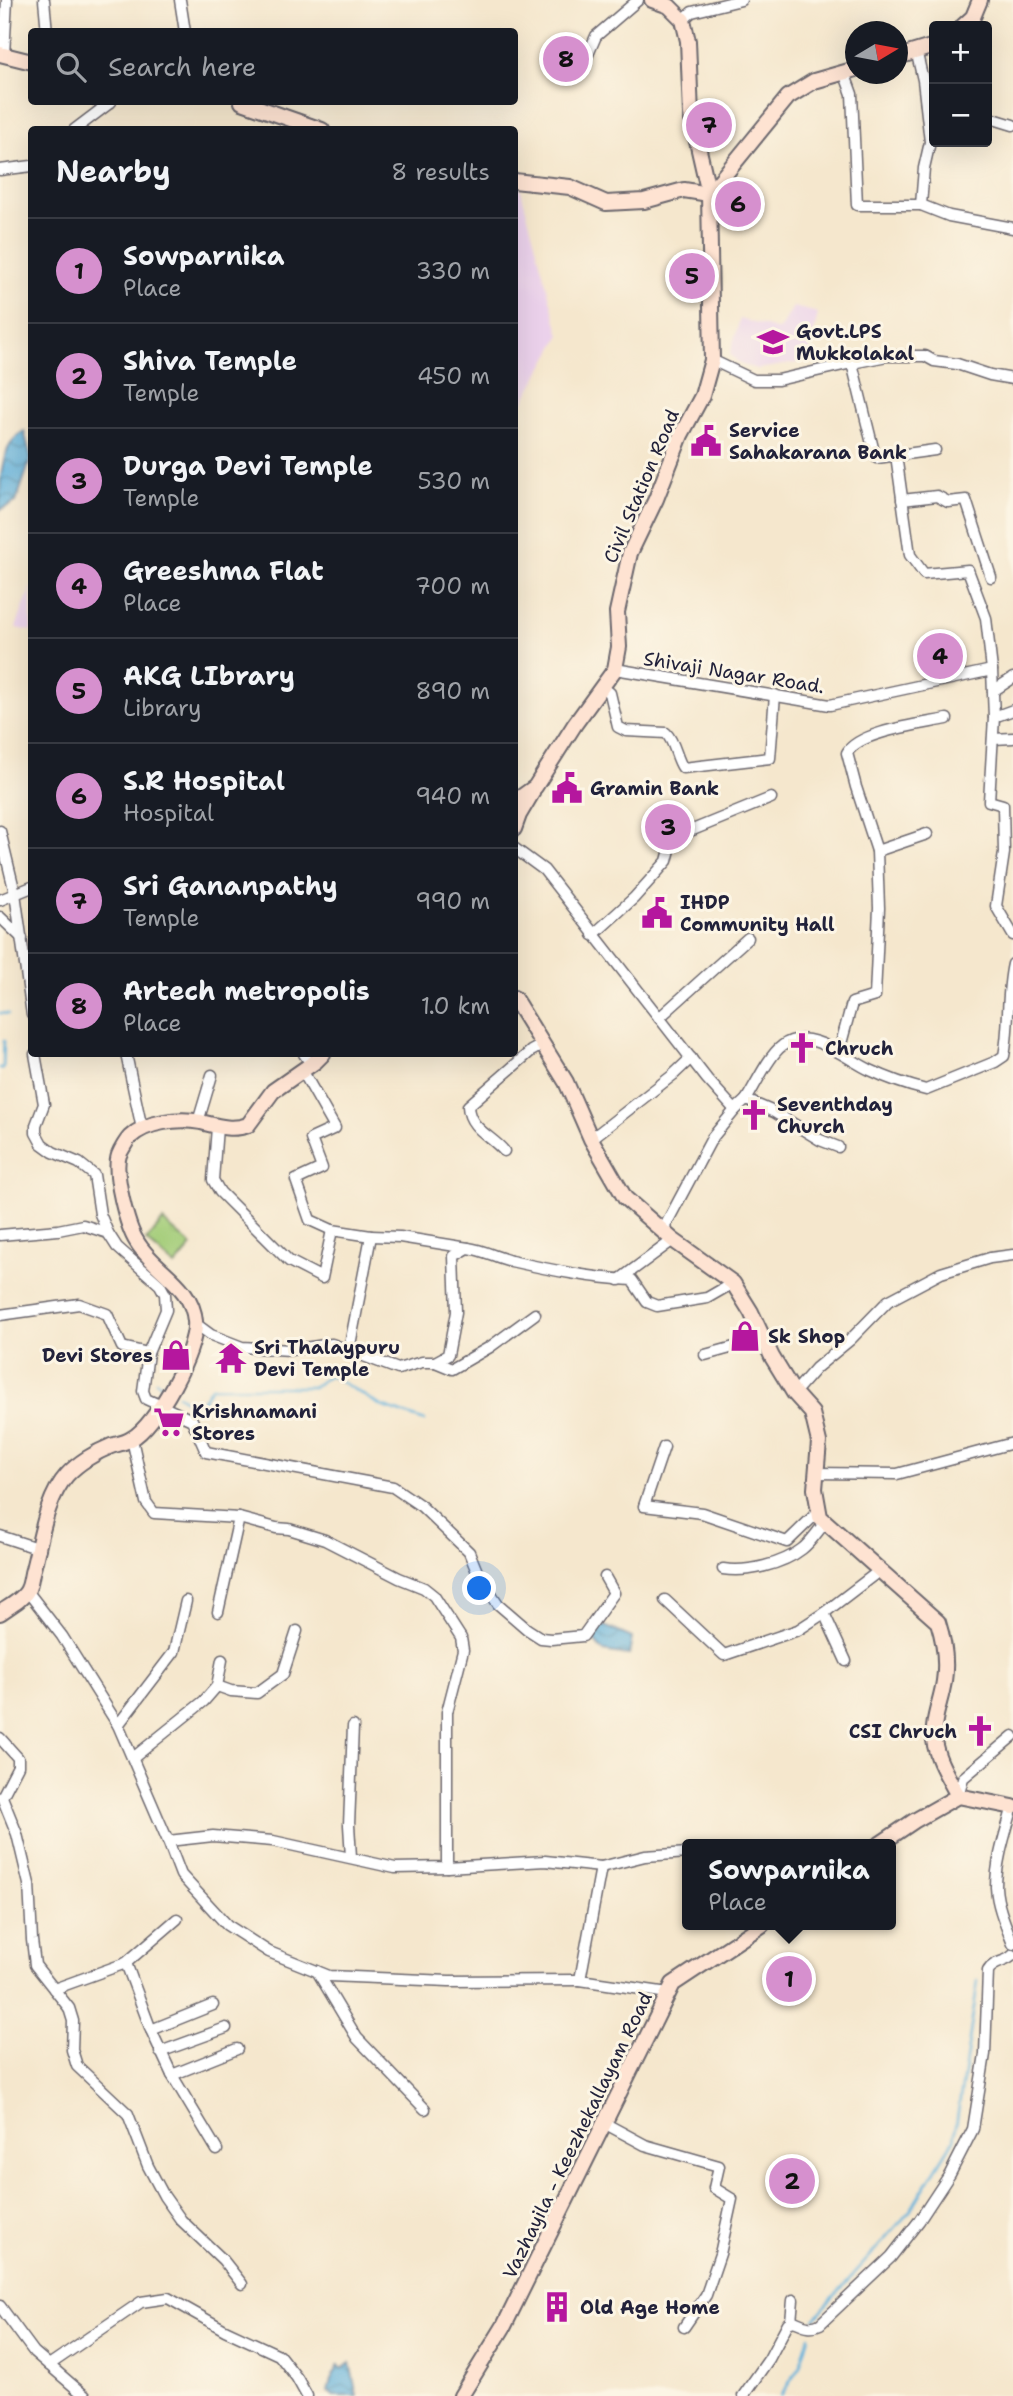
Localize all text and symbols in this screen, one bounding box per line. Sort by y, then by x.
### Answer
north arrow [845,21,908,84]
map controls [929,21,992,147]
button: + [929,21,992,84]
search box [28,28,518,105]
pin: 8 [543,33,589,85]
icon: search [52,48,90,86]
text: Search here [108,49,257,84]
button: − [929,84,992,147]
pin: 7 [686,99,732,151]
text: Nearby [56,151,171,192]
text: 8 results [391,157,490,187]
pin: 6 [715,178,761,230]
text: Sowparnika [123,238,285,273]
pin: 5 [669,250,715,302]
text: 1 [74,256,84,286]
text: 330 m [416,256,490,286]
text: Place [123,273,182,303]
place label: Govt.LPS Mukkolakal [796,319,915,366]
school or university icon: Govt.LPS Mukkolakal [756,325,790,359]
text: Shiva Temple [123,343,297,378]
text: 2 [71,361,87,391]
text: 450 m [417,361,490,391]
text: Temple [123,378,200,408]
street label: Civil Station Road [598,406,685,567]
place label: Service Sahakarana Bank [729,418,907,465]
public building icon: Service Sahakarana Bank [689,424,723,458]
text: Durga Devi Temple [123,448,373,483]
text: 3 [71,466,87,496]
text: 530 m [418,466,490,496]
text: Temple [123,483,200,513]
text: Greeshma Flat [123,553,324,588]
text: 4 [71,571,87,601]
text: 700 m [415,571,490,601]
text: Place [123,588,182,618]
pin: 4 [917,630,963,682]
street label: Shivaji Nagar Road. [642,646,826,699]
text: AKG LIbrary [123,658,295,693]
text: 5 [72,676,86,706]
text: 890 m [416,676,490,706]
text: Library [123,693,201,723]
text: S.R Hospital [123,763,285,798]
public building icon: Gramin Bank [550,771,584,805]
place label: Gramin Bank [590,776,719,801]
text: 6 [71,781,87,811]
text: 940 m [415,781,490,811]
text: Hospital [123,798,214,828]
pin: 3 [645,801,691,853]
text: Sri Gananpathy [123,868,338,903]
text: 7 [71,886,87,916]
text: 990 m [415,886,490,916]
place label: IHDP Community Hall [680,890,835,937]
public building icon: IHDP Community Hall [640,896,674,930]
text: Temple [123,903,200,933]
text: Artech metropolis [123,973,370,1008]
text: 8 [71,991,87,1021]
text: 1.0 km [421,991,490,1021]
text: Place [123,1008,182,1038]
church icon: Chruch [785,1031,819,1065]
place label: Chruch [825,1036,894,1061]
place label: Seventhday Church [777,1092,893,1139]
church icon: Seventhday Church [737,1098,771,1132]
shop icon: Sk Shop [728,1319,762,1353]
place label: Sk Shop [768,1324,845,1349]
place label: Sri Thalaypuru Devi Temple [254,1335,400,1382]
shop icon: Devi Stores [159,1338,193,1372]
temple icon: Sri Thalaypuru Devi Temple [214,1341,248,1375]
place label: Devi Stores [42,1343,153,1368]
place label: Krishnamani Stores [192,1399,317,1446]
supermarket icon: Krishnamani Stores [152,1405,186,1439]
your location [462,1571,496,1605]
church icon: CSI Chruch [963,1714,997,1748]
place label: CSI Chruch [849,1719,957,1744]
popup [682,1839,896,1930]
text: Sowparnika [708,1852,870,1887]
text: Place [708,1887,767,1917]
pin: 1 [766,1953,812,2005]
street label: Vazhayila - Keezhekallayam Road [497,1988,658,2283]
pin: 2 [769,2155,815,2207]
building icon: Old Age Home [540,2290,574,2324]
place label: Old Age Home [580,2295,720,2320]

